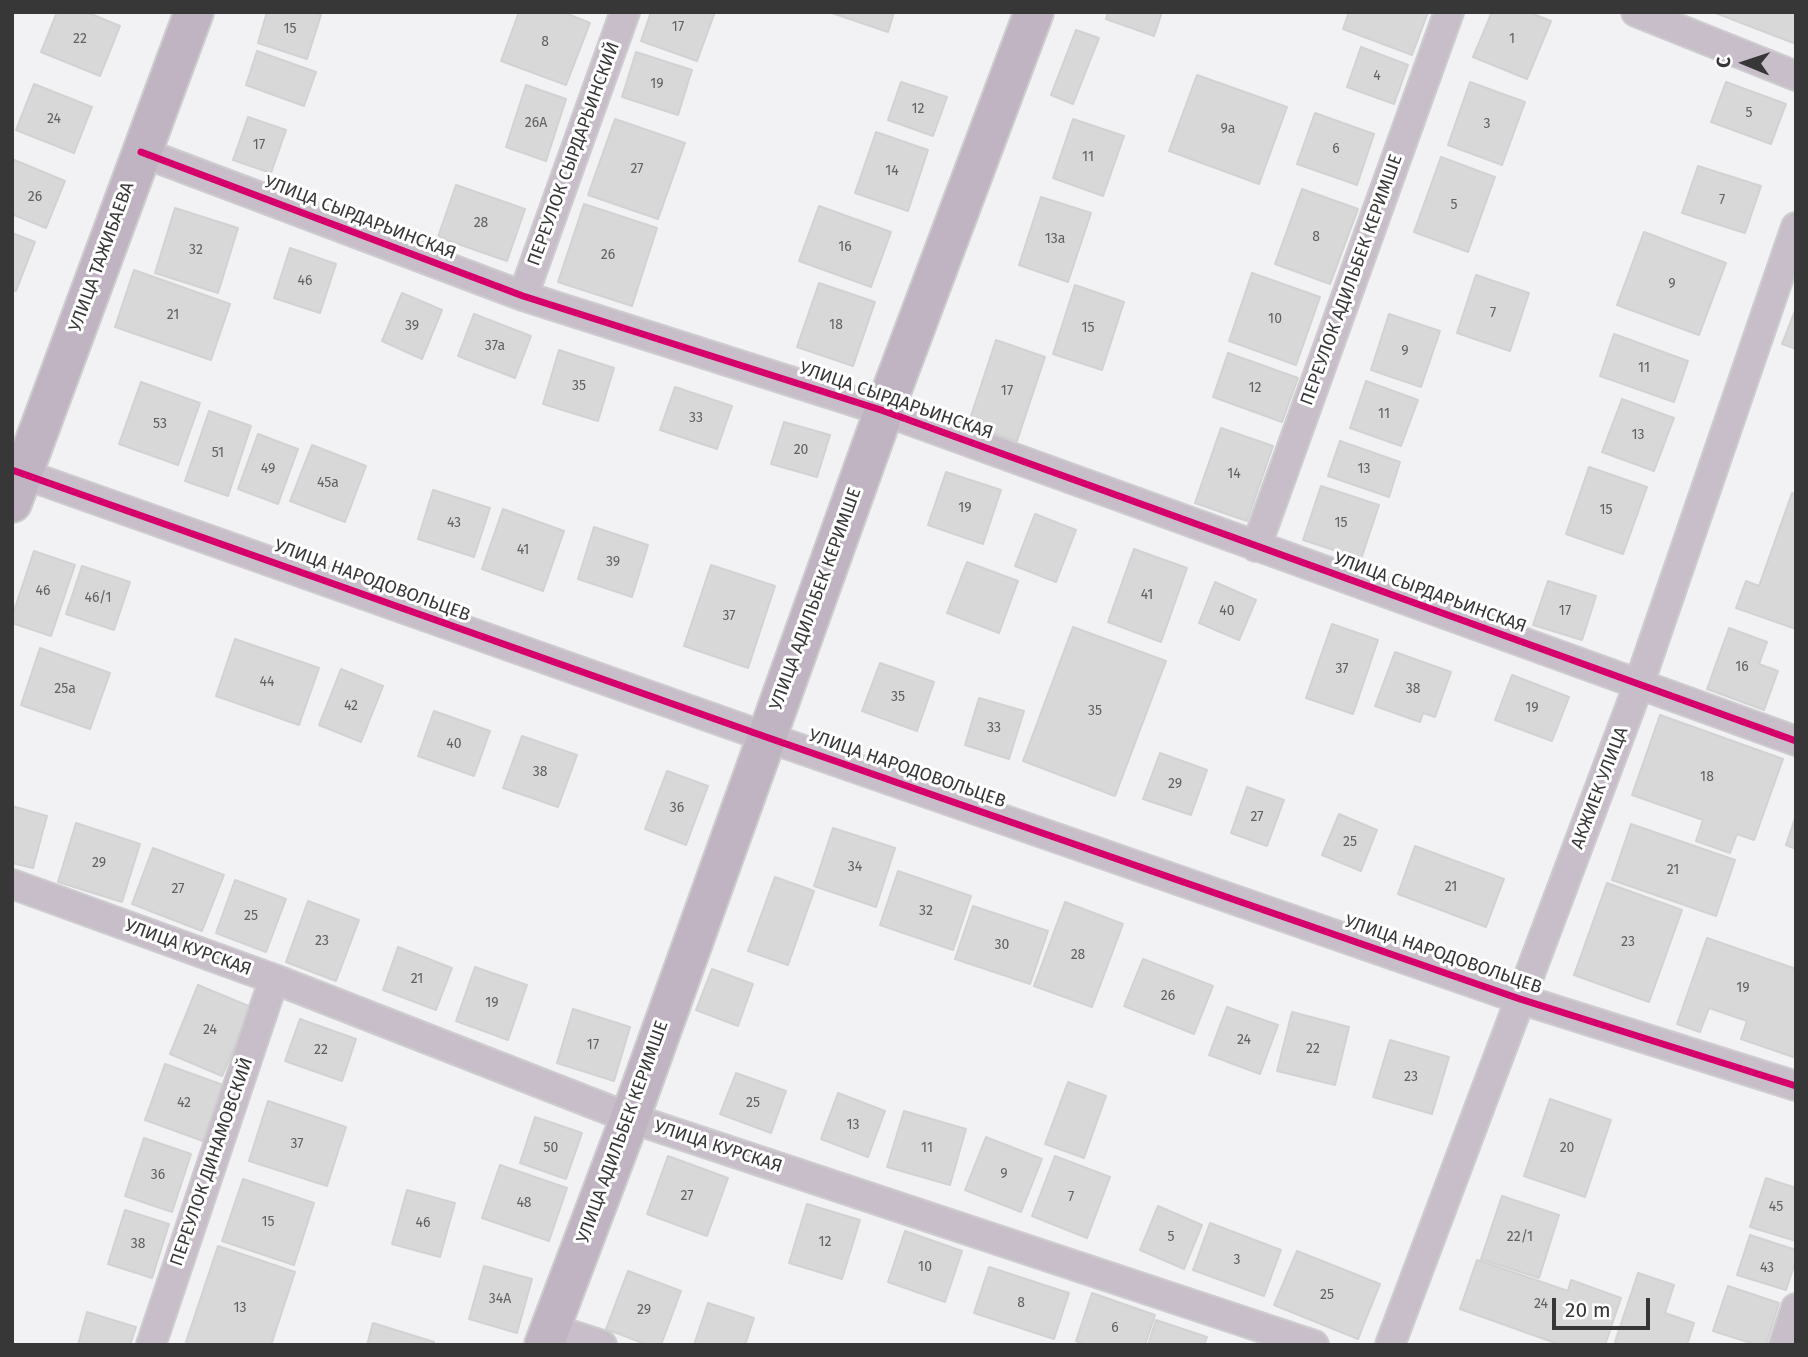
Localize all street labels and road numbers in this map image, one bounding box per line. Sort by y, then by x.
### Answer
street label: ПЕРЕУЛОК СЫРДАРЬИНСКИЙ [523,39,625,269]
street label: ПЕРЕУЛОК АДИЛЬБЕК КЕРИМШЕ [1296,152,1408,408]
street label: УЛИЦА СЫРДАРЬИНСКАЯ [261,171,459,265]
street label: УЛИЦА ТАЖИБАЕВА [65,179,139,335]
street label: УЛИЦА СЫРДАРЬИНСКАЯ [796,358,996,444]
street label: УЛИЦА АДИЛЬБЕК КЕРИМШЕ [766,485,866,713]
street label: УЛИЦА НАРОДОВОЛЬЦЕВ [271,535,473,627]
street label: УЛИЦА СЫРДАРЬИНСКАЯ [1331,548,1529,638]
street label: АКЖИЕК УЛИЦА [1567,724,1633,852]
street label: УЛИЦА НАРОДОВОЛЬЦЕВ [806,725,1008,813]
street label: УЛИЦА НАРОДОВОЛЬЦЕВ [1342,911,1544,999]
street label: УЛИЦА КУРСКАЯ [122,915,254,981]
street label: УЛИЦА АДИЛЬБЕК КЕРИМШЕ [573,1018,673,1246]
street label: ПЕРЕУЛОК ДИНАМОВСКИЙ [166,1055,258,1269]
street label: УЛИЦА КУРСКАЯ [651,1116,785,1178]

